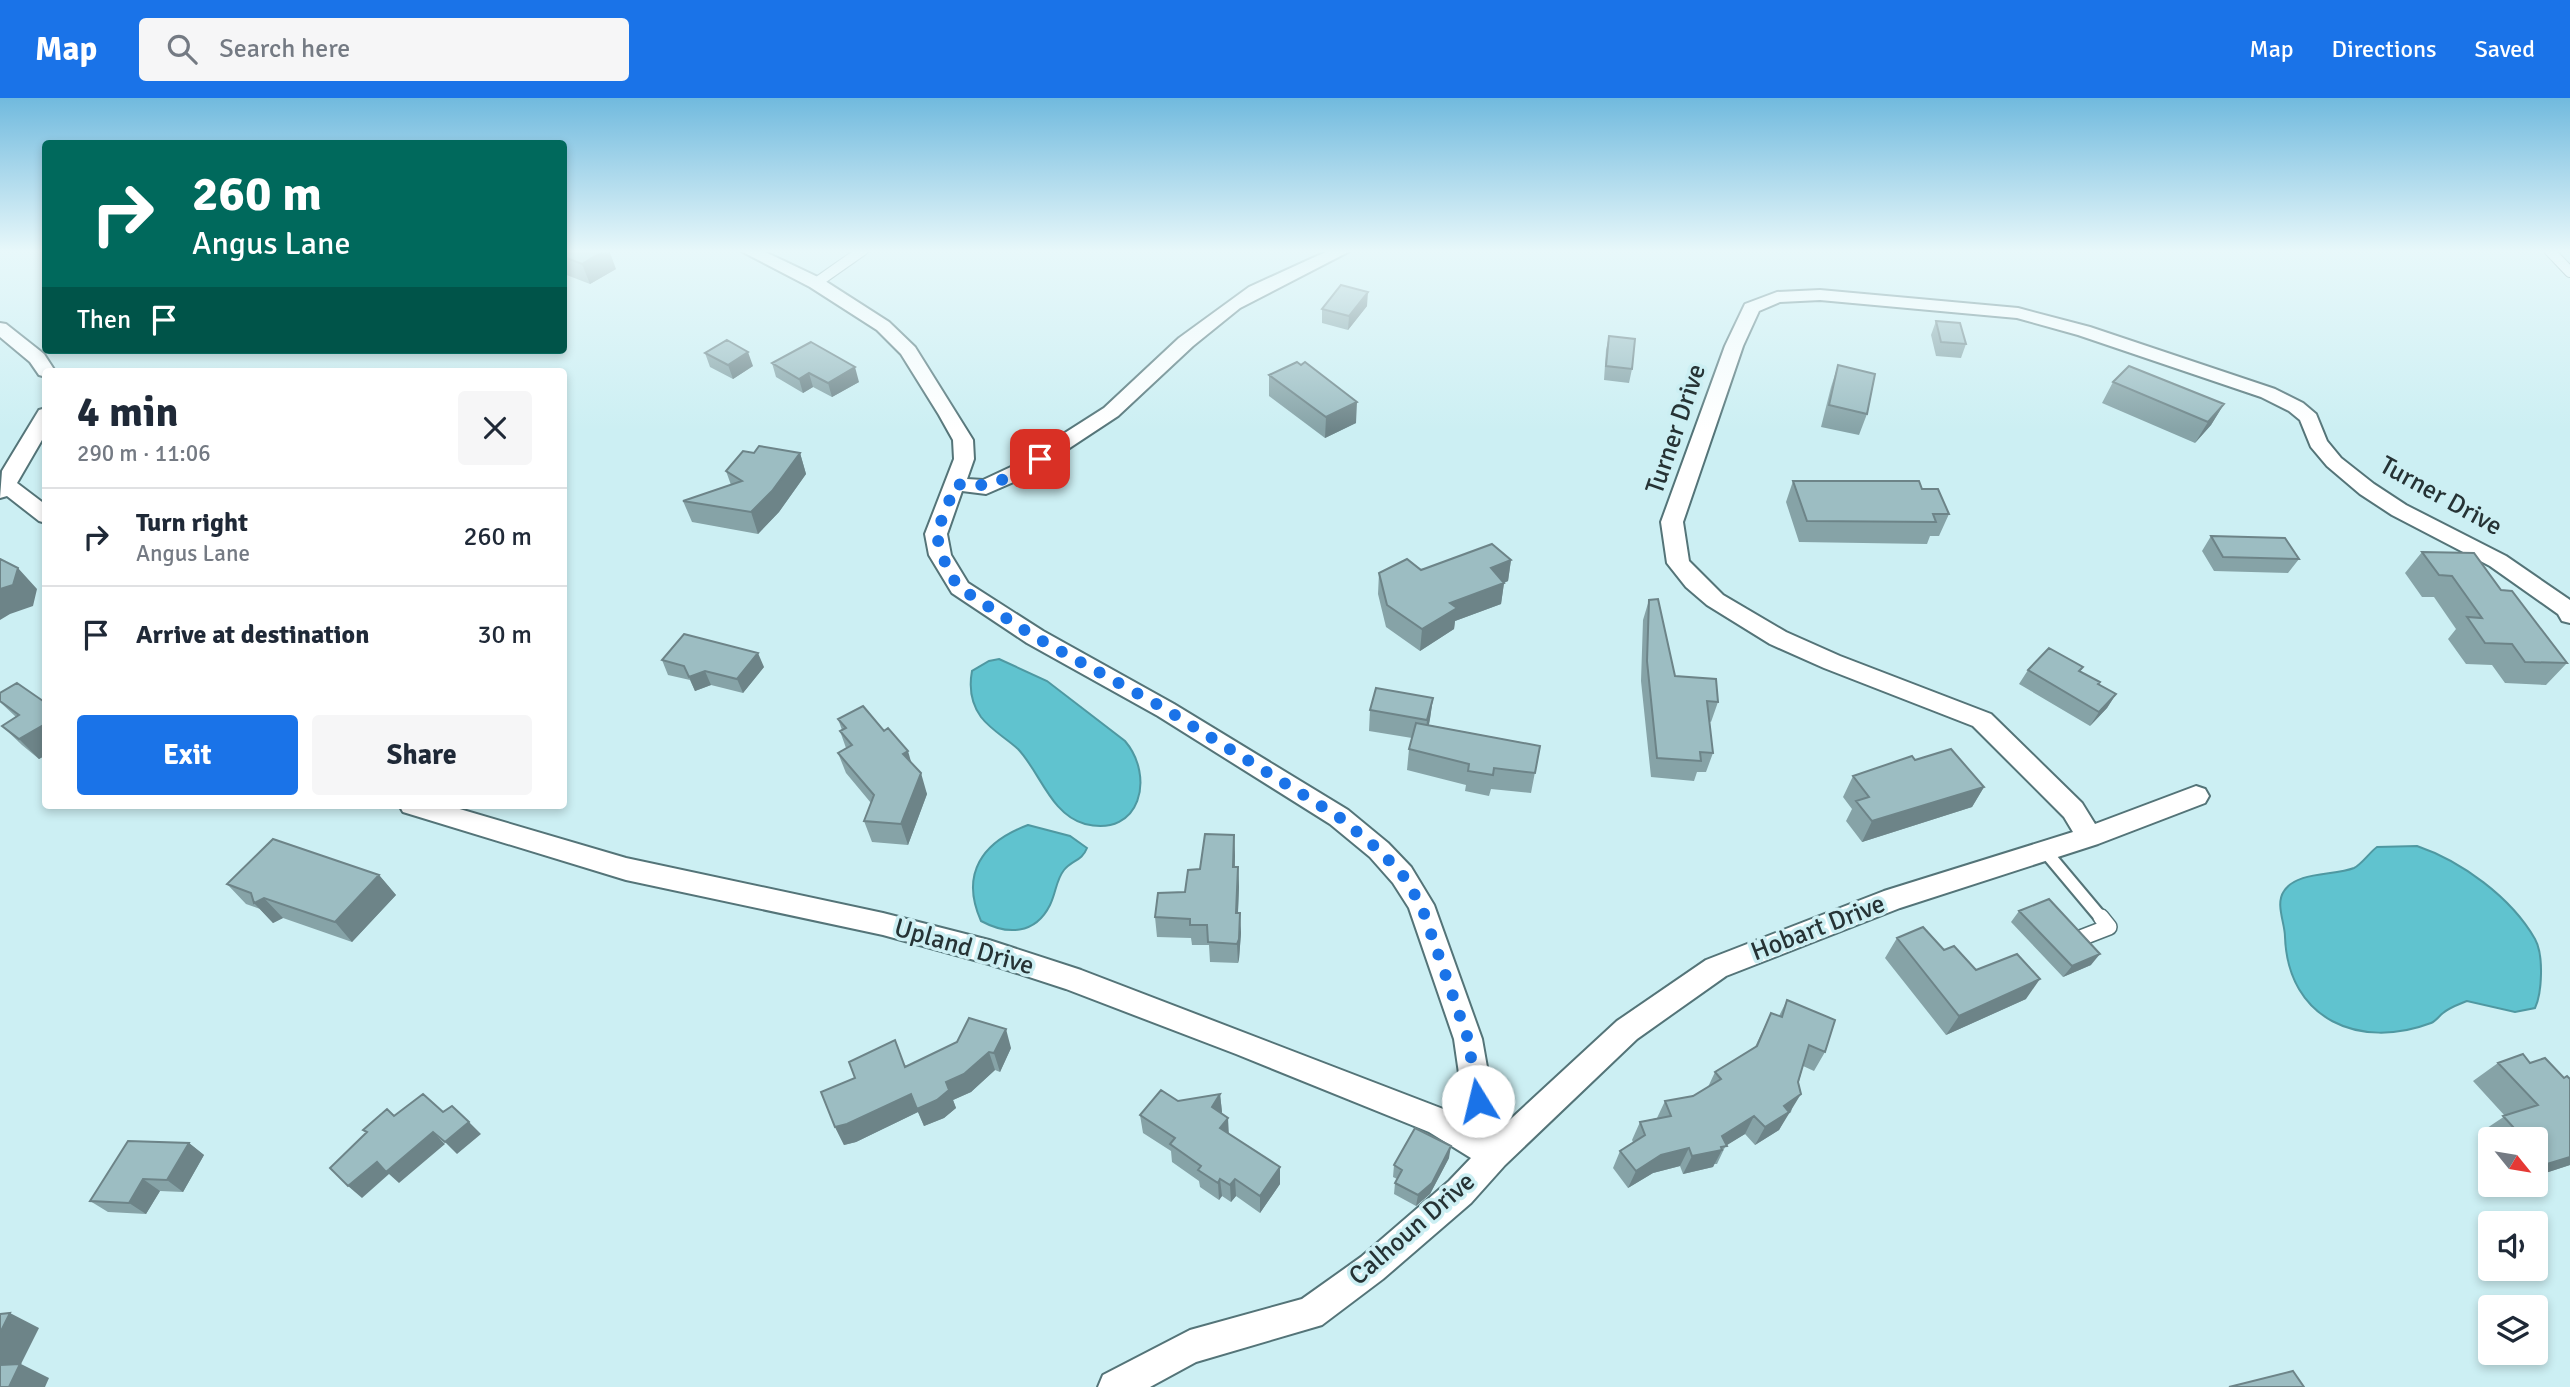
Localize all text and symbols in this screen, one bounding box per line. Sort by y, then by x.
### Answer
search box [139,18,629,81]
text: Map [35,29,97,70]
icon: search [163,30,201,68]
text: Search here [219,33,350,65]
text: Map [2249,34,2294,64]
text: Directions [2332,34,2437,64]
text: Saved [2475,34,2535,64]
text: 260 m [192,164,322,224]
icon: right [77,168,168,259]
text: Angus Lane [192,224,351,263]
icon: arrive [145,301,183,339]
text: Then [77,304,131,336]
street label: Turner Drive [1639,360,1713,498]
text: 4 min [77,387,178,438]
button: close [458,391,532,465]
pin [1010,429,1070,489]
text: 290 m · 11:06 [77,439,211,468]
icon: arrive [1021,440,1059,478]
street label: Turner Drive [2374,449,2508,543]
text: Turn right [136,507,248,539]
icon: right [77,518,115,556]
text: 260 m [463,521,532,553]
text: Angus Lane [136,539,250,568]
icon: arrive [77,616,115,654]
text: Arrive at destination [136,619,369,651]
text: 30 m [477,619,532,651]
button: Exit [77,715,298,795]
button: Share [312,715,532,795]
street label: Hobart Drive [1746,888,1890,968]
street label: Upland Drive [890,912,1038,982]
position arrow [1441,1064,1515,1138]
north arrow [2478,1127,2548,1197]
map controls [2478,1127,2548,1365]
street label: Calhoun Drive [1343,1166,1481,1292]
button: sound [2478,1211,2548,1281]
button: layers [2478,1295,2548,1365]

